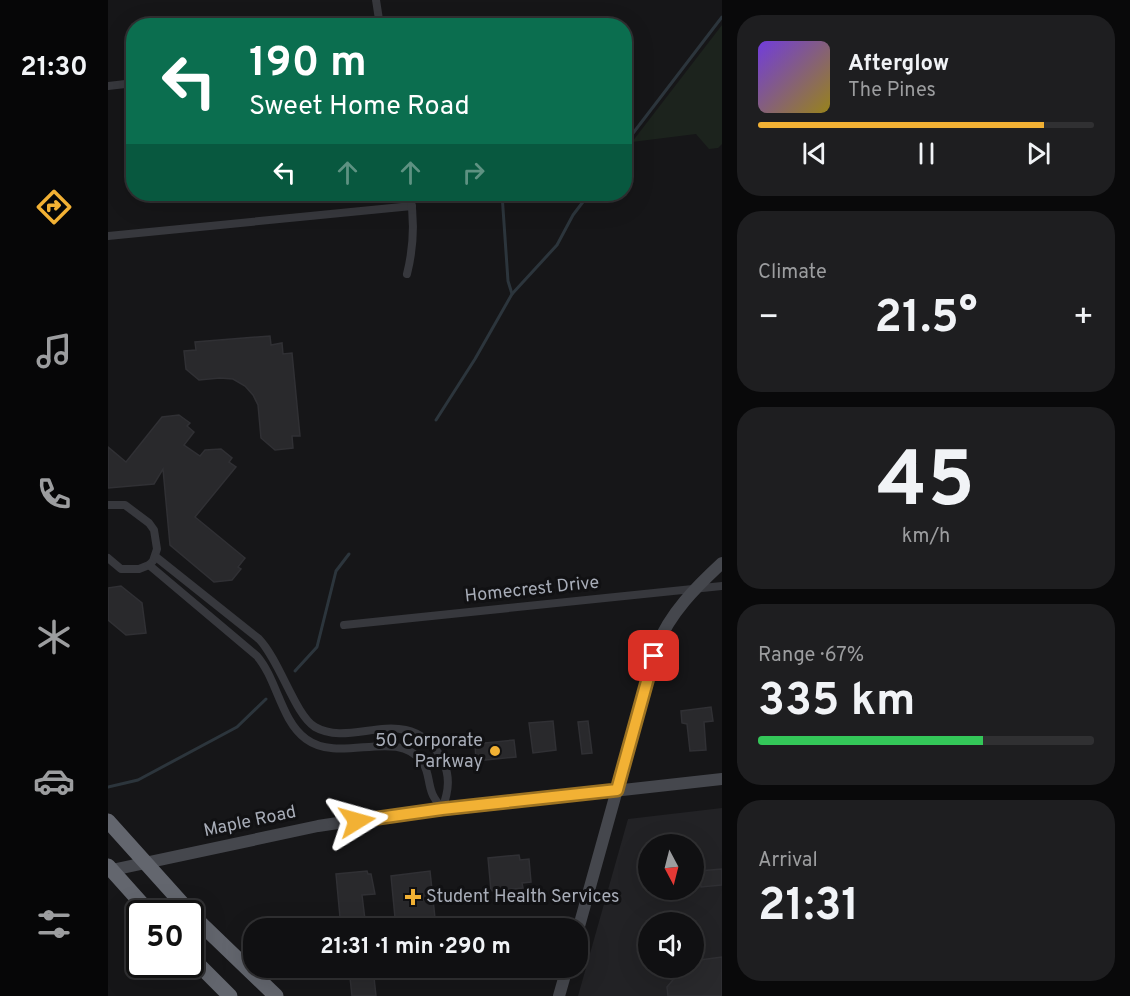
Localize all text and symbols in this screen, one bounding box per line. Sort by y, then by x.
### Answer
text: 190 m [249,38,367,91]
icon: left [150,42,228,120]
text: 21:30 [20,51,88,85]
text: Afterglow [848,51,949,78]
text: The Pines [848,78,936,104]
text: Sweet Home Road [249,90,470,124]
icon: previous [798,137,831,170]
icon: pause [910,137,943,170]
icon: next [1022,137,1055,170]
icon: left [268,156,301,189]
icon: ahead [331,156,364,189]
icon: ahead [394,156,427,189]
icon: right [457,156,490,189]
icon: directions [33,186,75,228]
text: Climate [758,260,827,286]
text: 21.5° [875,291,977,348]
text: − [758,298,779,340]
text: + [1073,298,1094,340]
icon: music [33,330,75,372]
text: 45 [877,435,975,534]
icon: phone [33,473,75,515]
text: km/h [902,524,950,550]
street label: Homecrest Drive [464,571,600,609]
icon: climate [33,616,75,658]
pin [628,630,679,681]
icon: arrive [637,639,670,672]
text: Range · 67% [758,643,864,669]
text: 335 km [758,674,915,731]
place label: 50 Corporate Parkway [375,730,483,774]
marker: 50 Corporate Parkway [488,744,502,758]
icon: car [33,760,75,802]
position arrow [325,789,389,853]
street label: Maple Road [202,801,298,843]
north arrow [638,834,704,900]
map controls [638,834,704,978]
text: Arrival [758,848,818,874]
text: 21:31 [758,879,859,936]
place label: Student Health Services [426,886,619,909]
marker: Student Health Services [404,888,422,906]
speed limit sign: 50 [126,900,204,978]
icon: filters [33,903,75,945]
button: sound [638,912,704,978]
text: 21:31 · 1 min · 290 m [320,934,511,961]

